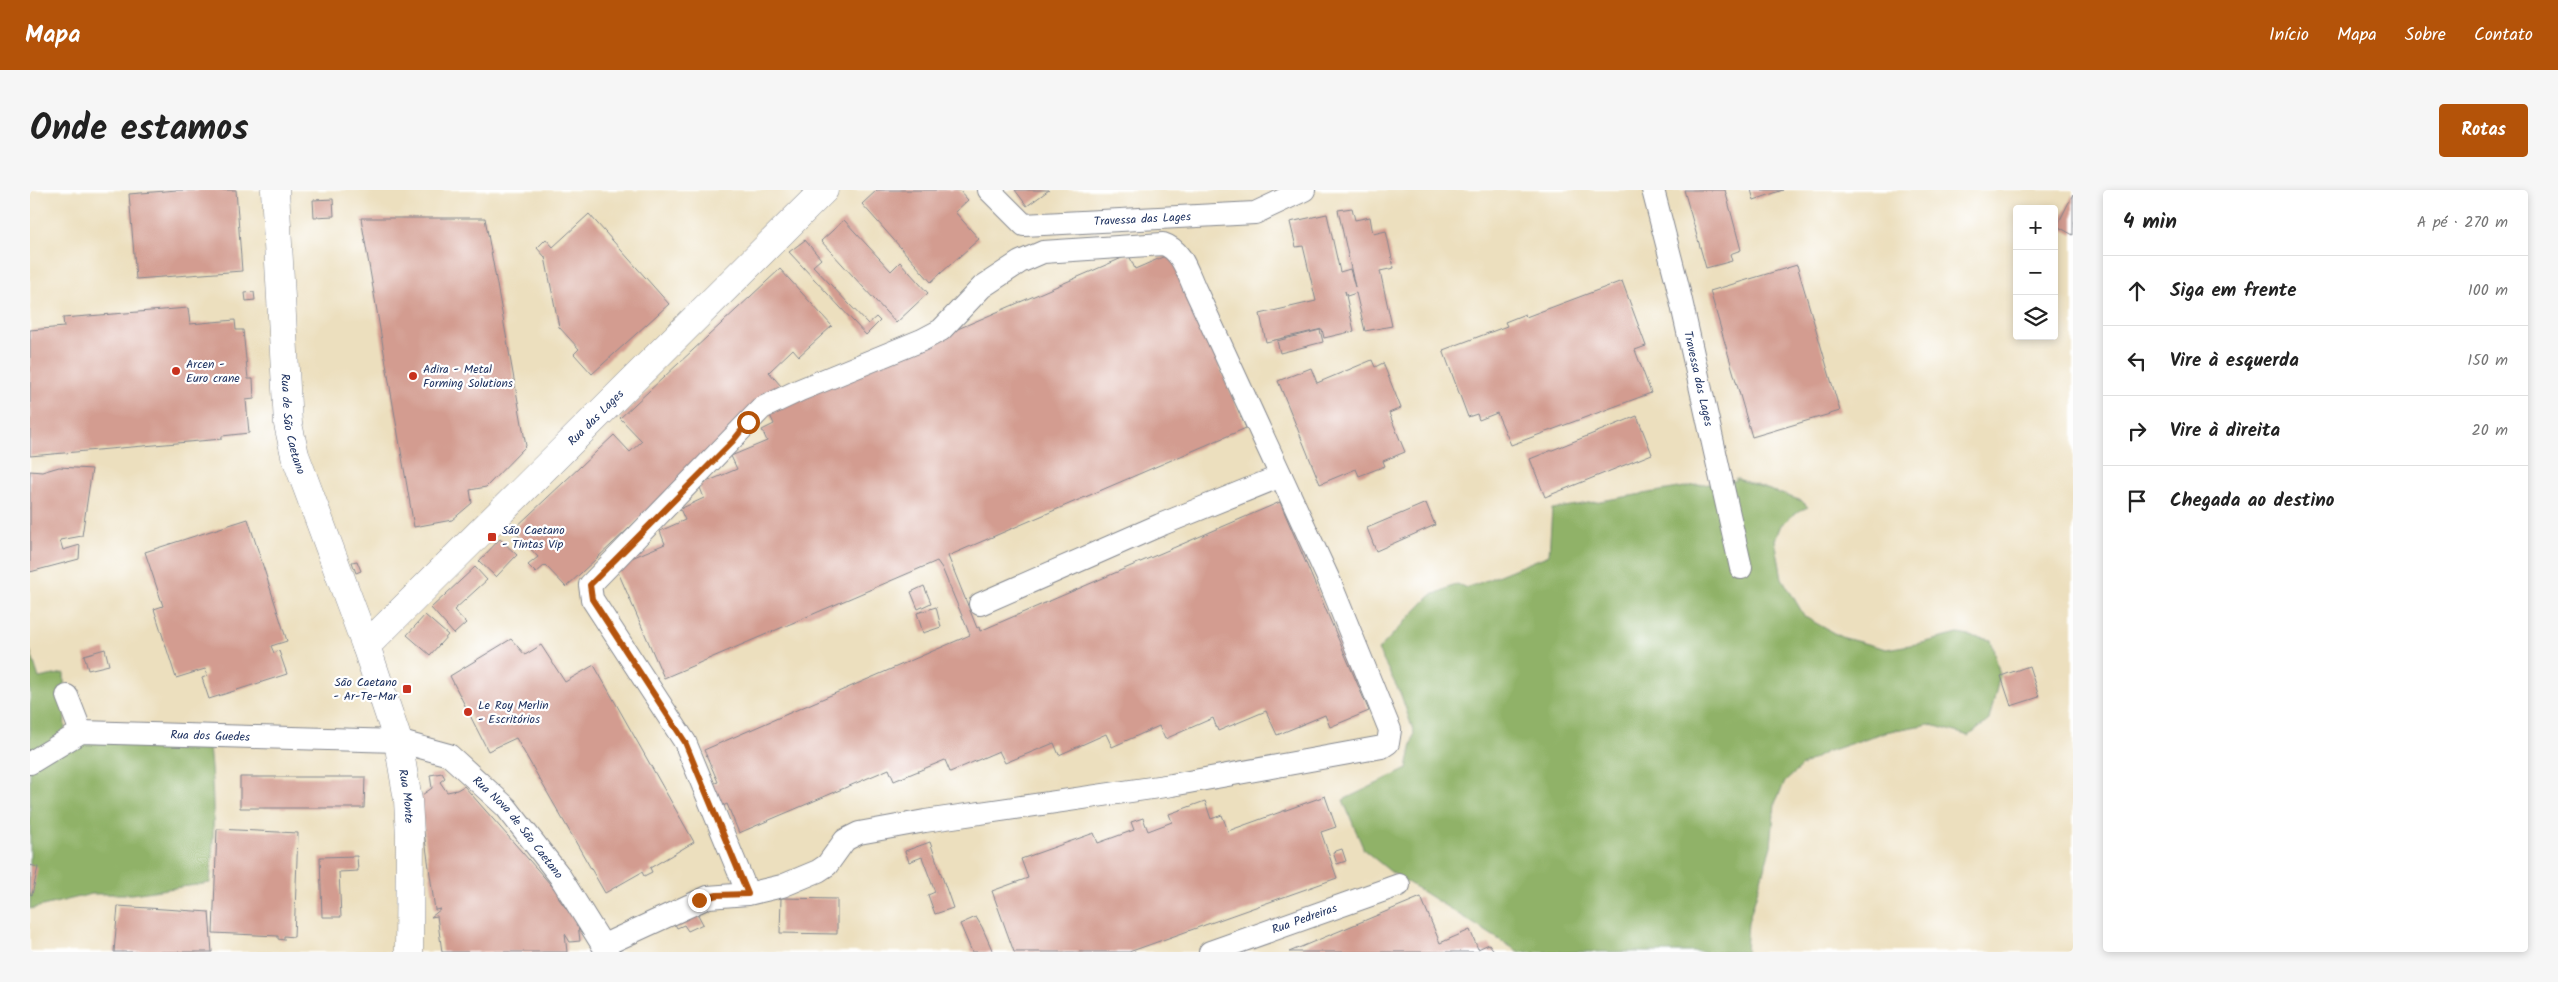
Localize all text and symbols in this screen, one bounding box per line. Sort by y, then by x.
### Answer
text: Mapa [25,16,81,55]
text: Início [2269,21,2309,50]
text: Mapa [2337,21,2377,50]
text: Sobre [2405,21,2446,50]
text: Contato [2474,21,2533,50]
text: Onde estamos [30,102,249,158]
button: Rotas [2439,104,2528,157]
map controls [2013,205,2058,340]
button: + [2013,205,2058,250]
text: 4 min [2123,206,2177,239]
street label: Travessa das Lages [1093,207,1191,231]
text: A pé · 270 m [2417,210,2508,235]
button: − [2013,250,2058,295]
text: Siga em frente [2170,276,2297,306]
icon: ahead [2123,277,2151,305]
text: 100 m [2468,278,2508,303]
button: layers [2013,295,2058,340]
street label: Travessa das Lages [1679,329,1718,428]
text: Vire à esquerda [2170,346,2299,376]
icon: left [2123,347,2151,375]
text: 150 m [2467,348,2508,373]
place label: Arcen - Euro crane [186,355,240,388]
place label: Adira - Metal Forming Solutions [423,360,513,393]
marker: Arcen - Euro crane [170,365,182,377]
marker: Adira - Metal Forming Solutions [407,370,419,382]
street label: Rua de São Caetano [276,373,311,477]
street label: Rua das Lages [563,385,628,450]
route start [737,411,760,434]
text: Vire à direita [2170,416,2280,446]
icon: right [2123,417,2151,445]
text: 20 m [2472,418,2508,443]
text: Chegada ao destino [2170,486,2335,516]
icon: arrive [2123,487,2151,515]
place label: São Caetano - Tintas Vip [502,521,565,554]
marker: São Caetano - Tintas Vip [486,531,498,543]
place label: São Caetano - Ar-Te-Mar [334,673,398,706]
marker: São Caetano - Ar-Te-Mar [401,683,413,695]
place label: Le Roy Merlin - Escritórios [478,696,549,729]
marker: Le Roy Merlin - Escritórios [462,706,474,718]
street label: Rua dos Guedes [170,725,250,746]
street label: Rua Monte [393,768,419,824]
street label: Rua Nova de São Caetano [468,771,568,883]
route end [688,889,711,912]
street label: Rua Pedreiras [1269,898,1340,939]

